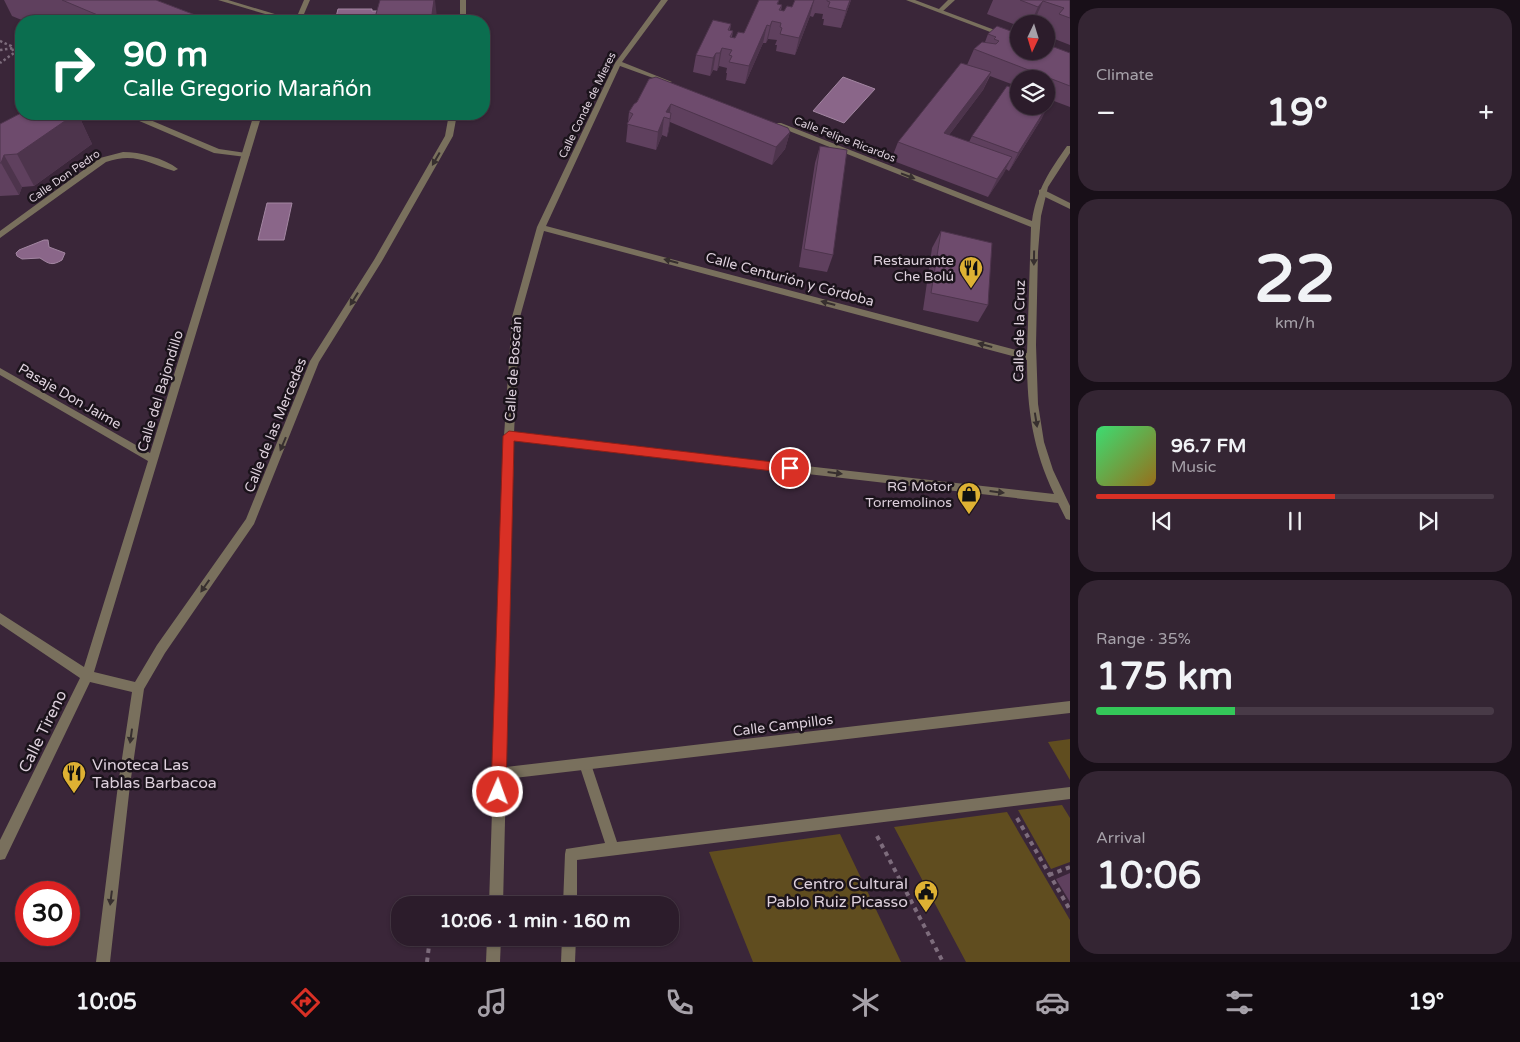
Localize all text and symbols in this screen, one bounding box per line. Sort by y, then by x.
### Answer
north arrow [1010,15,1055,60]
map controls [1010,15,1055,115]
text: 90 m [123,34,208,76]
icon: right [40,35,105,100]
street label: Calle Conde de Mieres [556,50,619,160]
text: Climate [1096,65,1154,85]
button: layers [1010,70,1055,115]
text: Calle Gregorio Marañón [123,76,372,102]
text: 19° [1266,90,1328,136]
text: − [1096,96,1116,130]
text: + [1478,96,1494,130]
street label: Calle Felipe Ricardos [792,114,898,165]
street label: Calle Don Pedro [26,147,103,206]
one-way arrow [432,152,441,165]
one-way arrow [901,172,915,180]
text: 22 [1254,241,1336,320]
street label: Calle Centurión y Córdoba [704,249,876,310]
one-way arrow [1030,250,1038,266]
place label: Restaurante Che Bolú [873,252,954,285]
restaurant icon: Restaurante Che Bolú [958,255,984,289]
one-way arrow [663,257,679,265]
street label: Calle de la Cruz [1010,280,1029,382]
one-way arrow [349,292,359,305]
one-way arrow [820,299,836,307]
text: km/h [1275,313,1315,333]
street label: Calle de Boscán [501,316,526,422]
street label: Calle del Bajondillo [134,328,187,454]
one-way arrow [977,340,992,348]
street label: Calle de las Mercedes [241,355,310,495]
street label: Pasaje Don Jaime [15,360,124,433]
one-way arrow [1032,413,1040,429]
text: 96.7 FM [1171,435,1246,457]
one-way arrow [278,437,286,451]
pin [769,447,811,489]
icon: arrive [776,454,804,482]
text: Music [1171,457,1216,477]
one-way arrow [828,469,844,477]
place label: RG Motor Torremolinos [865,478,953,511]
shop icon: RG Motor Torremolinos [956,481,982,515]
one-way arrow [989,488,1005,496]
icon: previous [1148,507,1176,535]
icon: pause [1281,507,1309,535]
icon: next [1414,507,1442,535]
one-way arrow [200,579,210,592]
text: Range · 35% [1096,629,1191,649]
text: 175 km [1096,654,1233,700]
street label: Calle Tireno [14,687,71,776]
street label: Calle Campillos [732,711,835,740]
one-way arrow [127,729,135,745]
place label: Vinoteca Las Tablas Barbacoa [92,755,217,793]
restaurant icon: Vinoteca Las Tablas Barbacoa [61,760,87,794]
position arrow [471,765,523,817]
text: Arrival [1096,828,1145,848]
text: 10:06 [1096,853,1201,899]
place label: Centro Cultural Pablo Ruiz Picasso [766,874,908,912]
public building icon: Centro Cultural Pablo Ruiz Picasso [913,879,939,913]
speed limit sign: 30 [15,881,80,946]
one-way arrow [107,890,115,906]
text: 10:06 · 1 min · 160 m [439,910,631,932]
icon: directions [288,985,323,1020]
icon: music [475,985,510,1020]
icon: phone [662,985,697,1020]
icon: climate [848,985,883,1020]
icon: car [1035,985,1070,1020]
icon: filters [1222,985,1257,1020]
text: 10:05 [76,989,137,1015]
text: 19° [1408,989,1444,1015]

